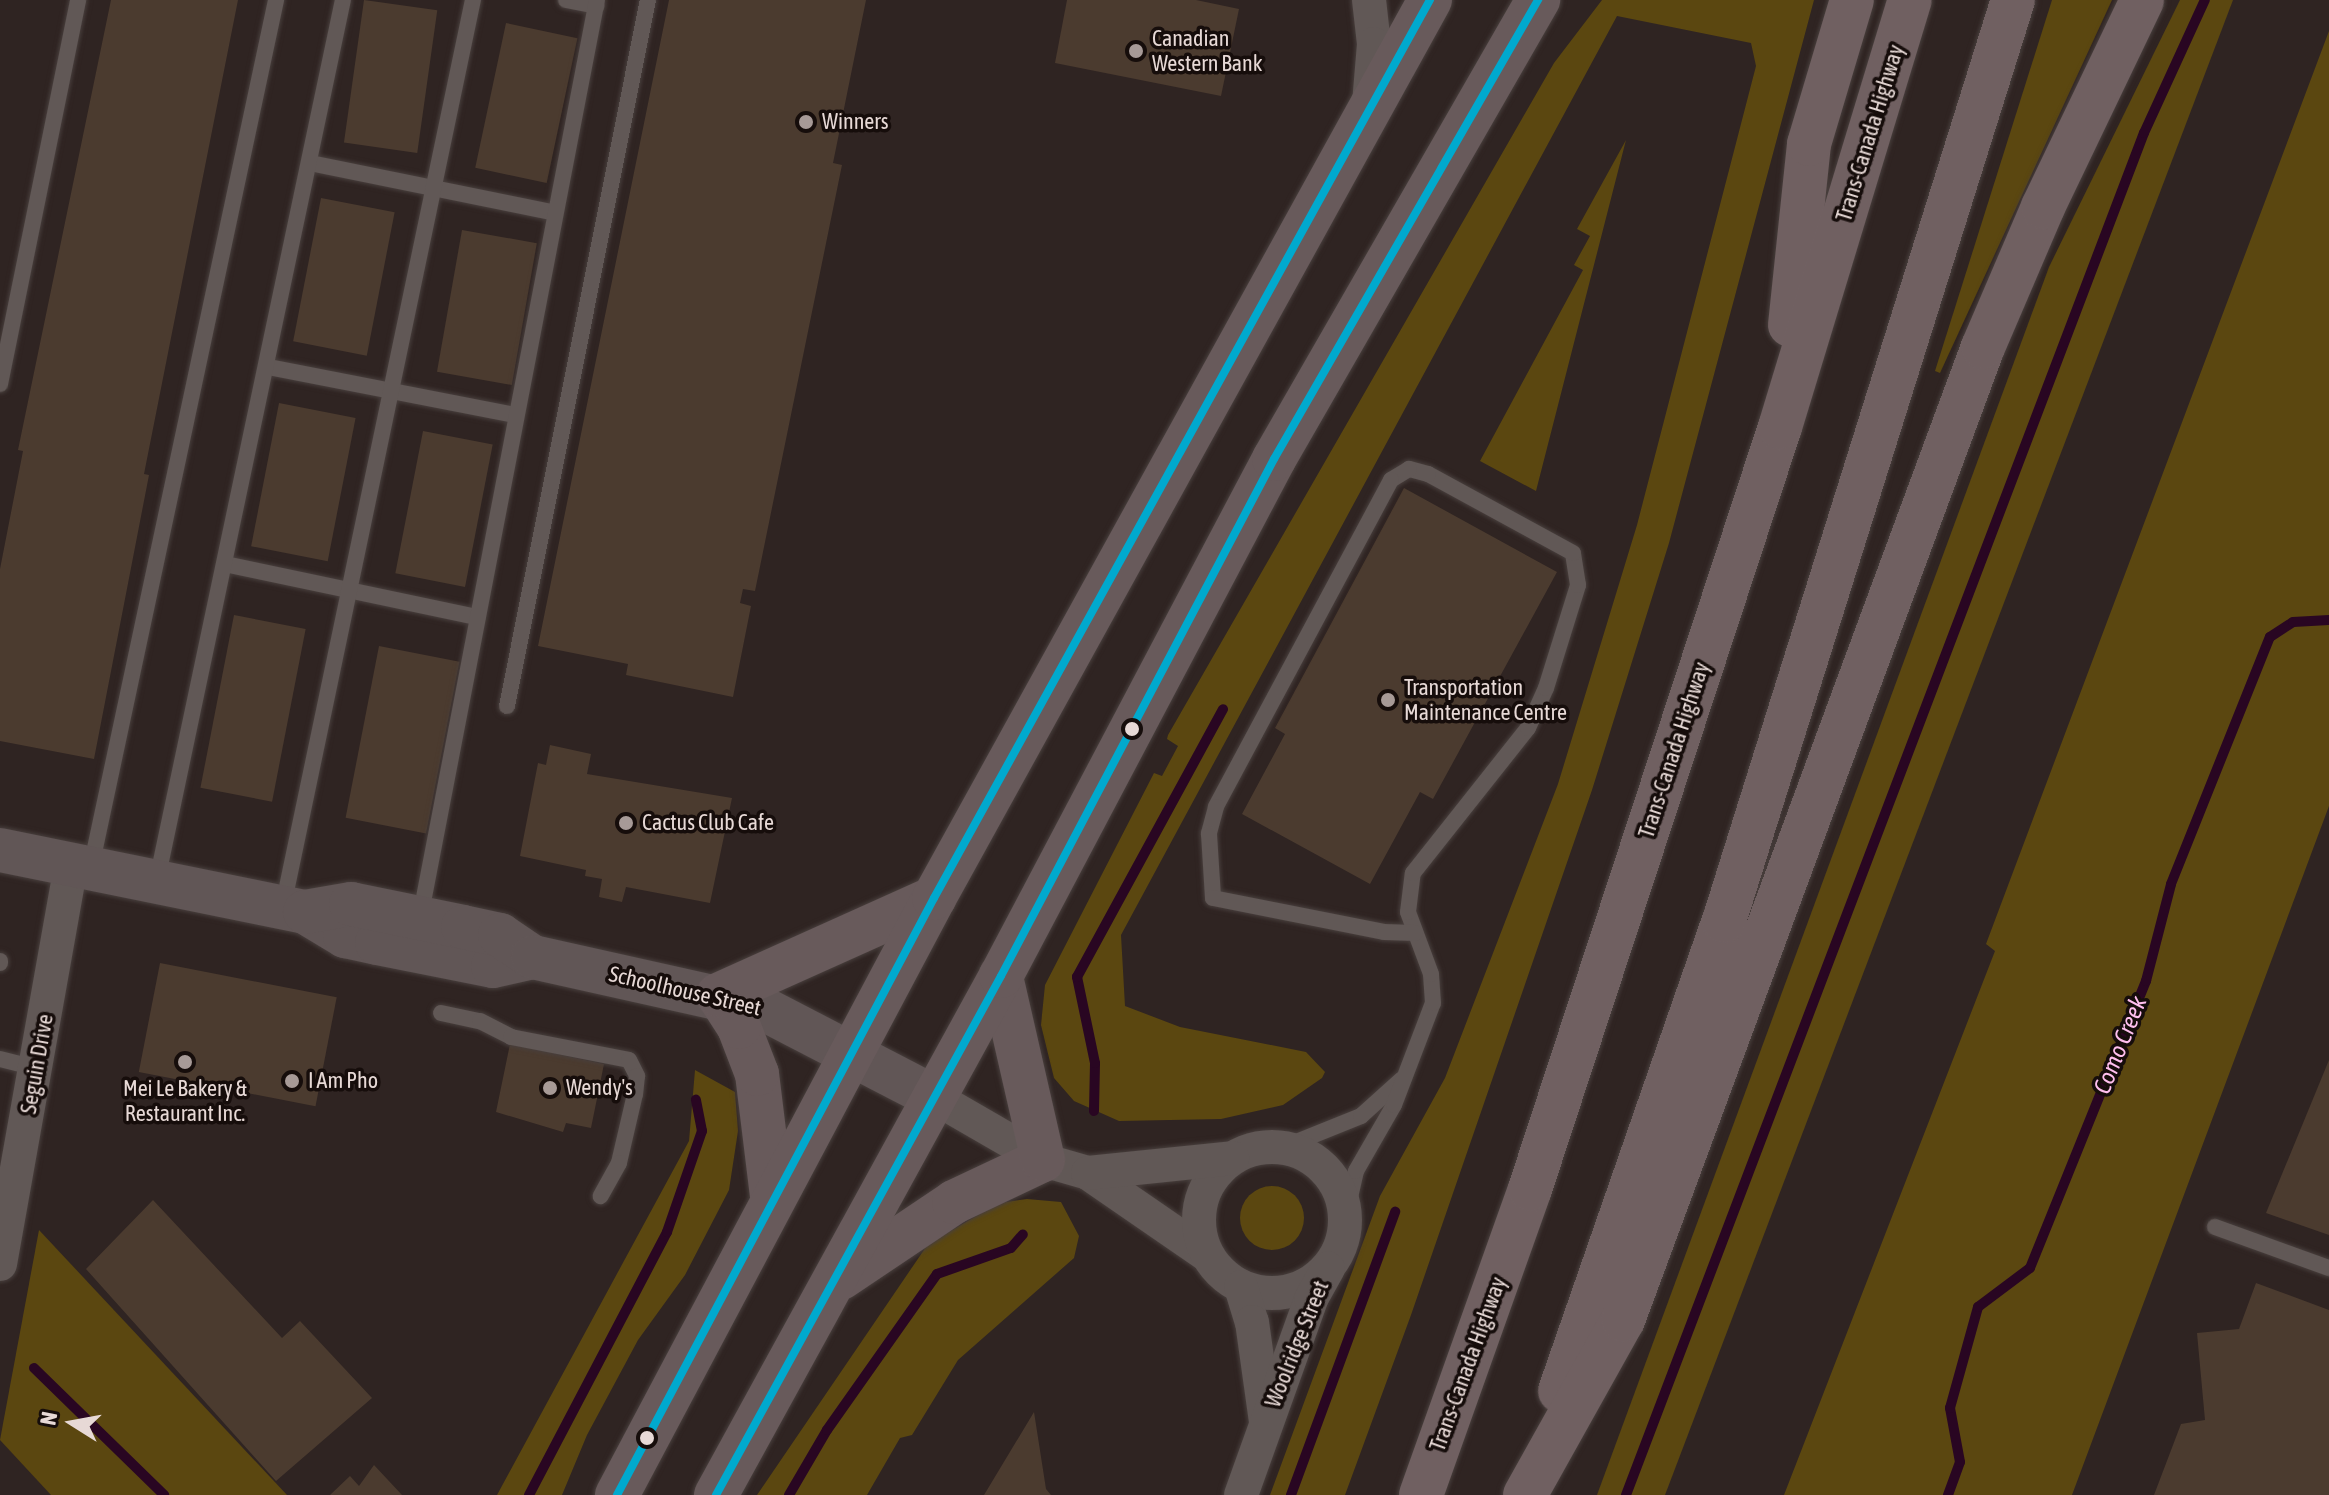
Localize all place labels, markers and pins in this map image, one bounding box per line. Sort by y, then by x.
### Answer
place label: Canadian Western Bank [1152,25,1262,76]
marker: Canadian Western Bank [1127,42,1145,60]
place label: Winners [822,109,889,135]
marker: Winners [797,113,815,131]
place label: Transportation Maintenance Centre [1404,674,1567,726]
marker: Transportation Maintenance Centre [1379,691,1397,709]
unlabelled marker [1124,721,1140,737]
place label: Cactus Club Cafe [642,810,774,836]
marker: Cactus Club Cafe [617,814,635,832]
marker: Mei Le Bakery & Restaurant Inc. [176,1053,194,1071]
place label: I Am Pho [308,1068,378,1094]
marker: I Am Pho [283,1072,301,1090]
place label: Mei Le Bakery & Restaurant Inc. [123,1075,247,1126]
place label: Wendy's [566,1075,633,1101]
marker: Wendy's [541,1079,559,1097]
unlabelled marker [639,1430,655,1446]

